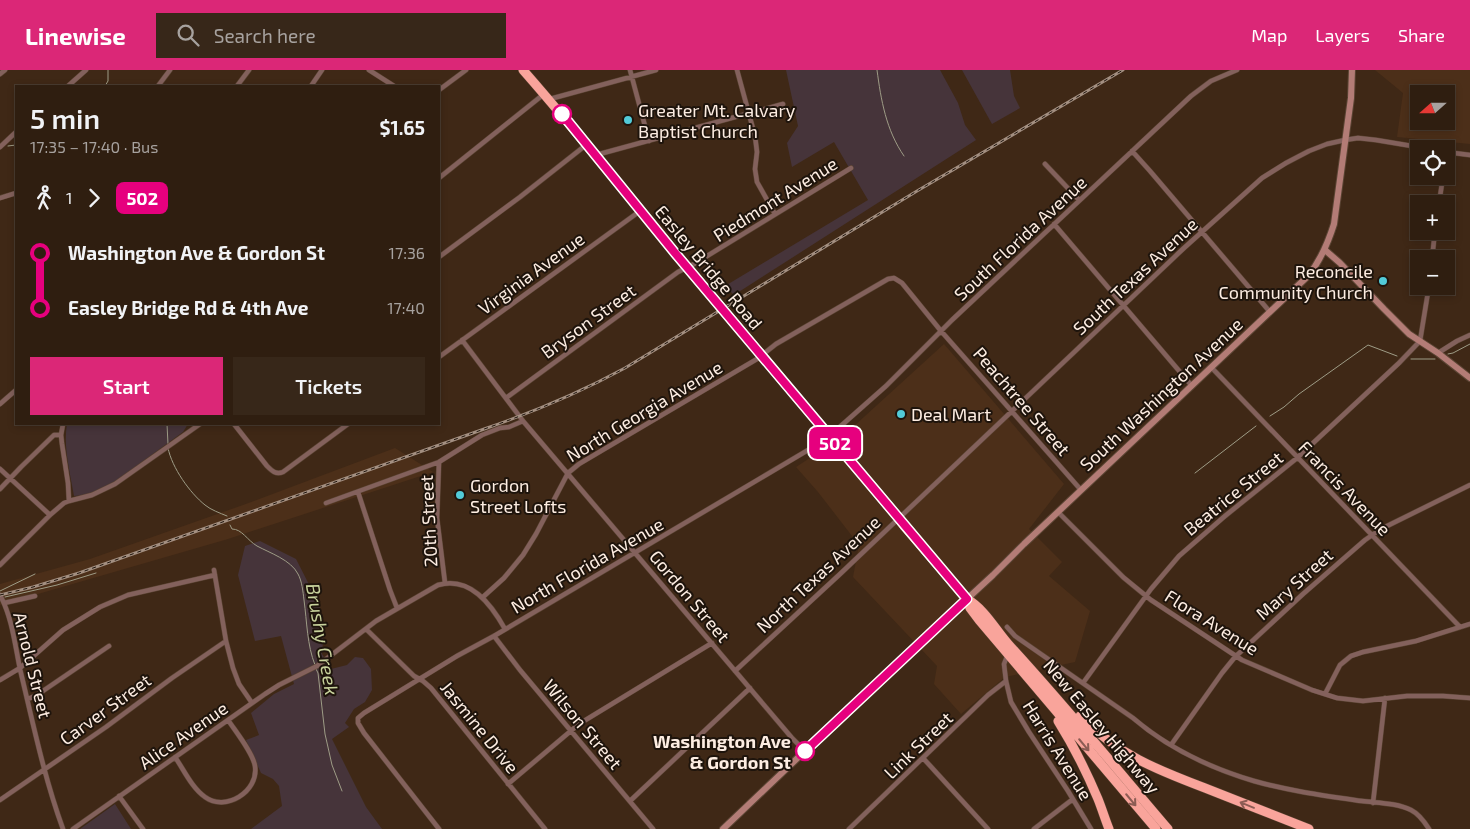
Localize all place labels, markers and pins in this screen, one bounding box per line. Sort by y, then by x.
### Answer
place label: Greater Mt. Calvary Baptist Church [638,99,796,142]
unlabelled marker [552,104,572,124]
marker: Greater Mt. Calvary Baptist Church [622,114,634,126]
place label: Reconcile Community Church [1219,260,1373,303]
marker: Reconcile Community Church [1377,275,1389,287]
place label: Deal Mart [911,403,991,425]
marker: Deal Mart [895,408,907,420]
place label: Gordon Street Lofts [470,474,566,517]
marker: Gordon Street Lofts [454,489,466,501]
place label: Washington Ave & Gordon St [653,730,792,773]
marker: Washington Ave & Gordon St [795,741,815,761]

